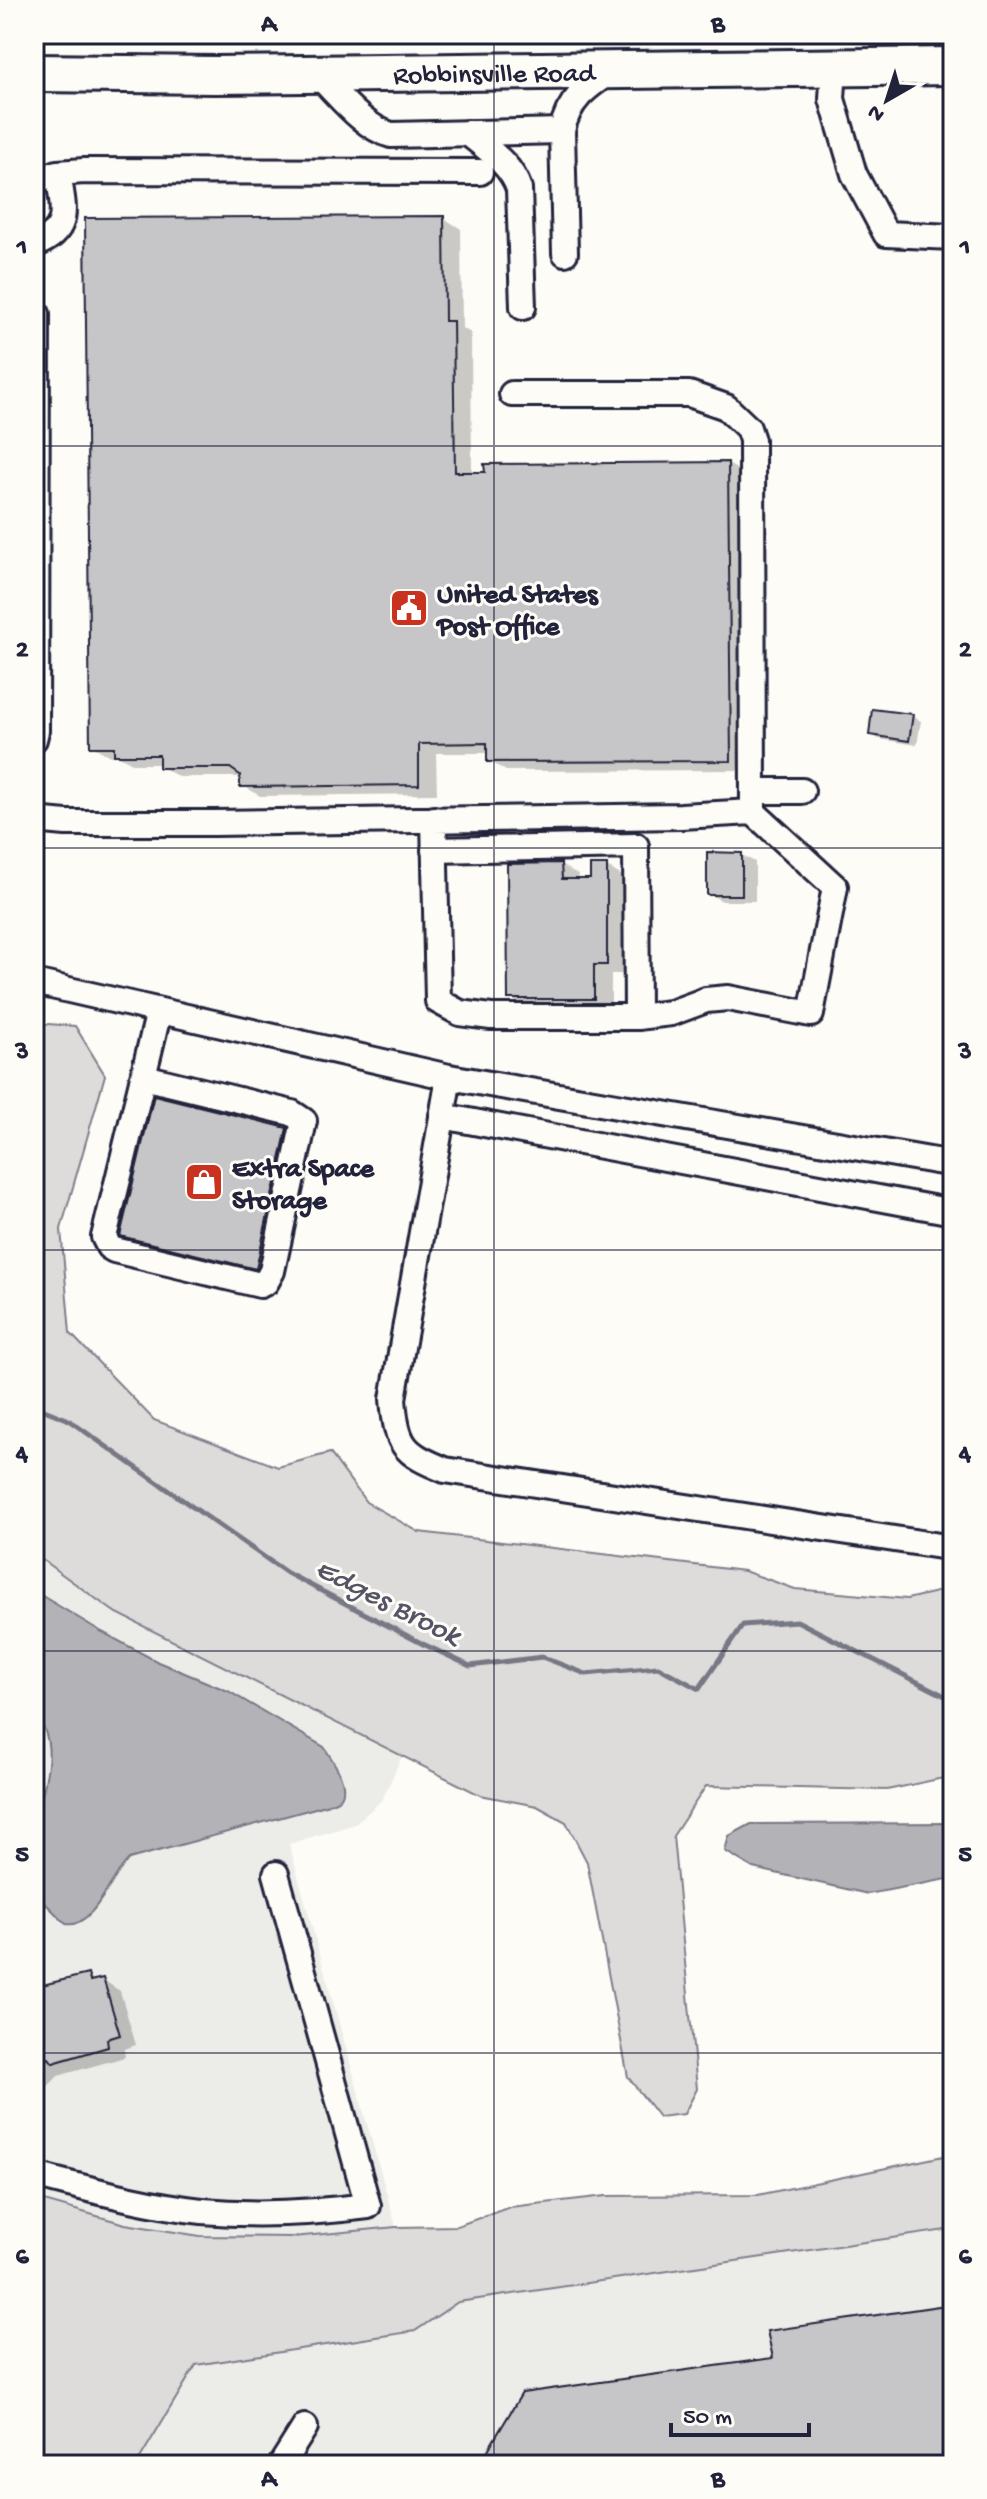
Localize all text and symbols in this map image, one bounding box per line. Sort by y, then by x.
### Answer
text: A [260,11,278,42]
text: B [710,11,726,42]
street label: Robbinsville Road [393,58,598,94]
north arrow [847,60,927,140]
text: N [863,98,891,127]
text: 1 [16,234,27,265]
text: 1 [959,234,970,265]
place label: United States Post Office [435,580,599,645]
public building icon: United States Post Office [388,587,430,629]
text: 2 [16,636,29,667]
text: 2 [959,636,972,667]
text: 3 [14,1038,29,1069]
text: 3 [957,1038,972,1069]
place label: Extra Space Storage [232,1154,376,1219]
shop icon: Extra Space Storage [183,1161,225,1203]
text: 4 [15,1440,29,1471]
text: 4 [958,1440,972,1471]
water label: Edges Brook [309,1553,467,1657]
text: 5 [15,1841,29,1872]
text: 5 [958,1841,972,1872]
text: 6 [15,2243,29,2274]
text: 6 [958,2243,972,2274]
scale bar [671,2387,809,2437]
text: 50 m [683,2404,732,2433]
text: A [260,2466,278,2497]
text: B [710,2466,726,2497]

